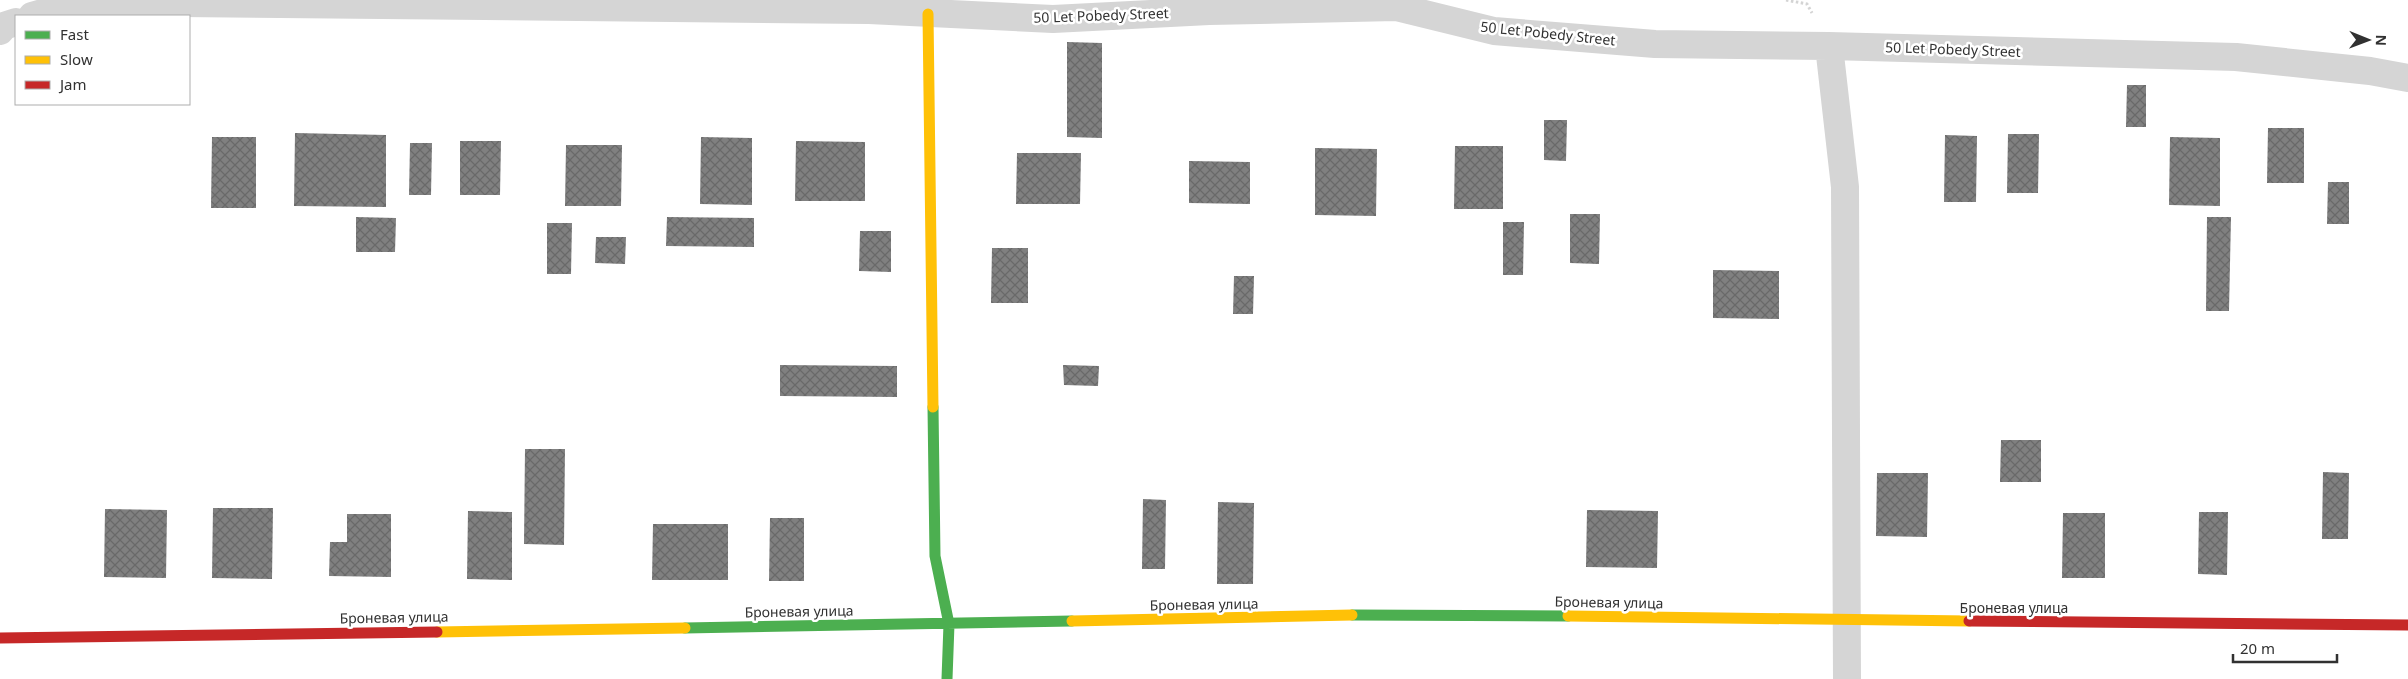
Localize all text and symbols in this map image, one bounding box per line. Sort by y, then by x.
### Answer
street label: 50 Let Pobedy Street [1033,3,1169,27]
legend [15,15,190,105]
north arrow [2343,15,2393,65]
street label: 50 Let Pobedy Street [1480,16,1616,50]
text: Fast [60,24,89,44]
text: N [2372,34,2391,46]
street label: 50 Let Pobedy Street [1885,37,2021,61]
text: Slow [60,49,93,69]
text: Jam [58,74,87,94]
street label: Броневая улица [1554,592,1664,612]
street label: Броневая улица [1149,594,1259,614]
street label: Броневая улица [1960,598,2068,617]
street label: Броневая улица [744,601,854,621]
street label: Броневая улица [339,607,449,627]
scale bar [2233,632,2337,664]
text: 20 m [2240,638,2275,658]

